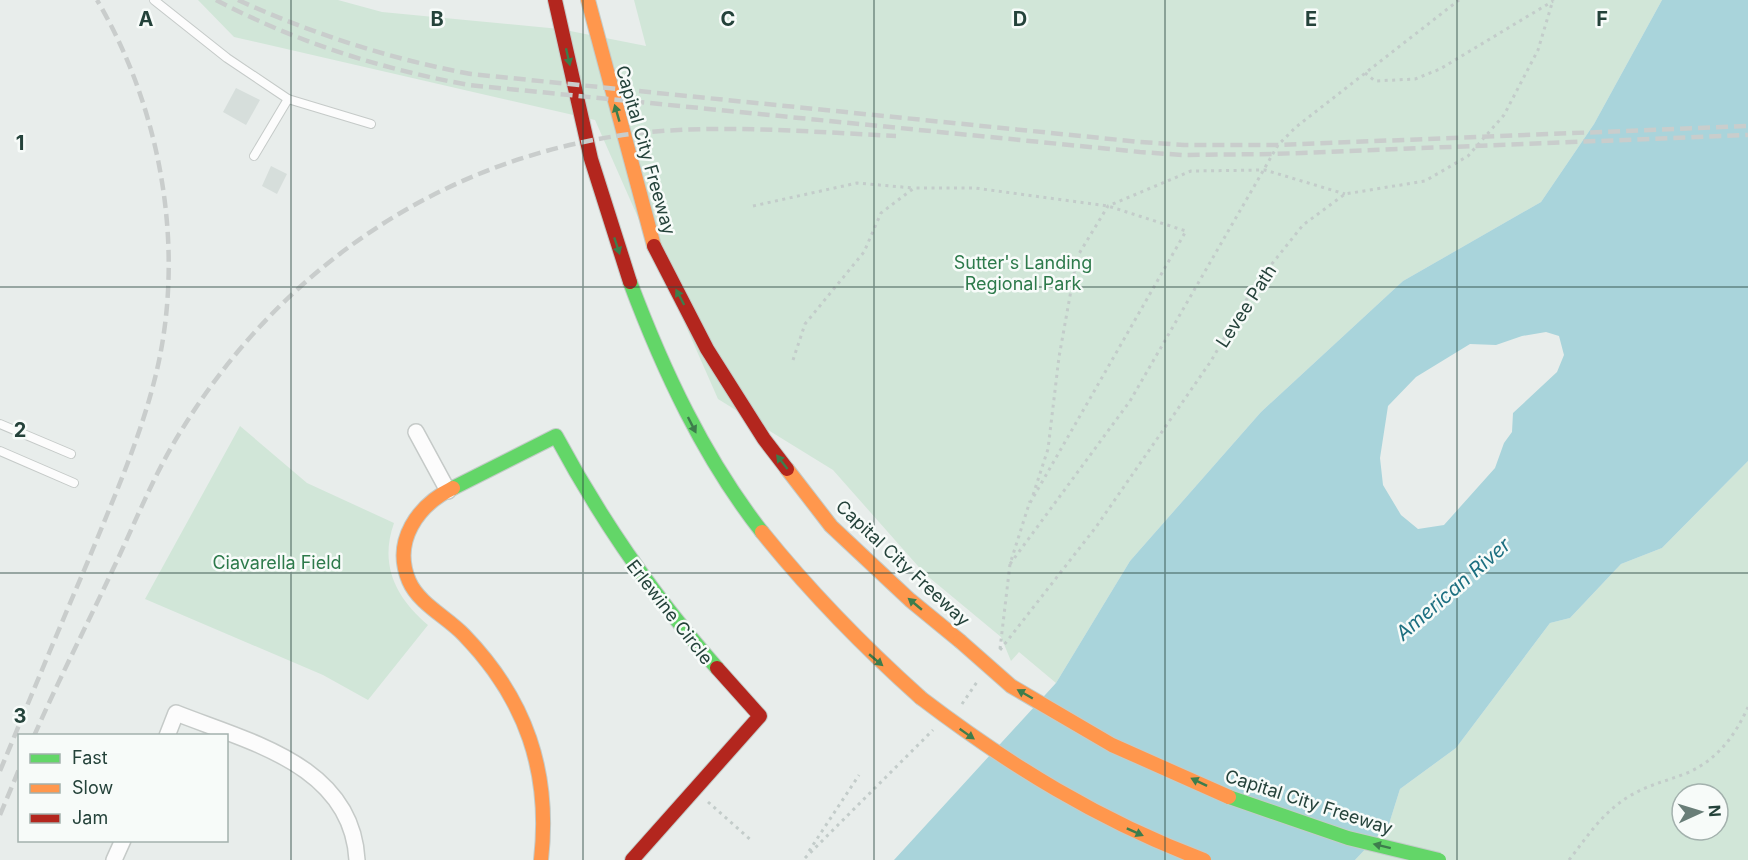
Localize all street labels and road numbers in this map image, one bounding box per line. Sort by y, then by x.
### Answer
street label: Capital City Freeway [612,63,680,237]
street label: Levee Path [1212,261,1280,351]
street label: Capital City Freeway [832,496,974,630]
street label: Erlewine Circle [623,556,717,668]
street label: Capital City Freeway [1223,765,1395,839]

